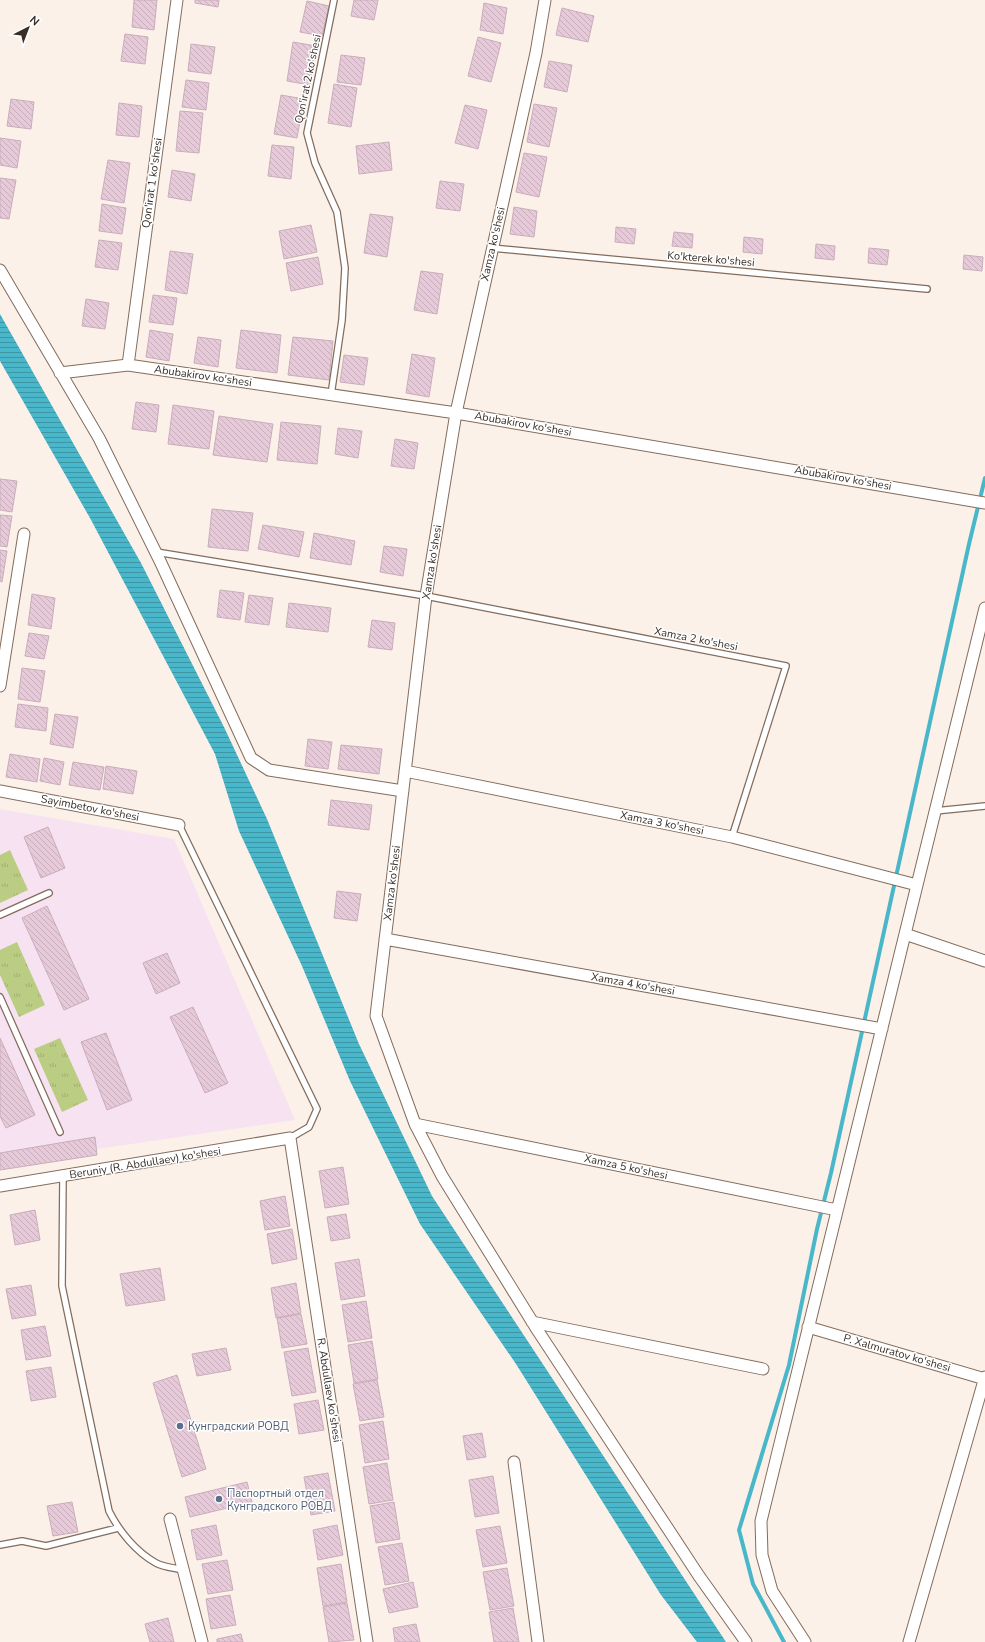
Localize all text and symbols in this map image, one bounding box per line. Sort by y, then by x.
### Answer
north arrow [8,8,48,48]
text: N [26,13,42,29]
street label: Qon'irat 2 ko'shesi [291,33,325,125]
street label: Qon'irat 1 ko'shesi [138,137,166,229]
street label: Xamza ko'shesi [477,206,509,282]
street label: Ko'kterek ko'shesi [667,248,755,270]
street label: Abubakirov ko'shesi [153,362,253,390]
street label: Abubakirov ko'shesi [473,408,573,440]
street label: Abubakirov ko'shesi [793,462,893,494]
street label: Xamza ko'shesi [419,524,445,600]
street label: Xamza 2 ko'shesi [653,624,739,654]
street label: Sayimbetov ko'shesi [40,791,140,825]
street label: Xamza 3 ko'shesi [619,808,705,838]
street label: Xamza ko'shesi [380,845,404,921]
street label: Xamza 4 ko'shesi [590,969,676,999]
street label: Beruniy (R. Abdullaev) ko'shesi [68,1144,222,1182]
street label: Xamza 5 ko'shesi [583,1151,669,1183]
street label: P. Xalmuratov ko'shesi [842,1331,952,1375]
street label: R. Abdullaev ko'shesi [313,1337,345,1443]
place label: Кунградский РОВД [188,1419,289,1434]
marker: Кунградский РОВД [175,1421,185,1431]
place label: Паспортный отдел Кунградского РОВД [227,1486,333,1514]
marker: Паспортный отдел Кунградского РОВД [214,1494,224,1504]

